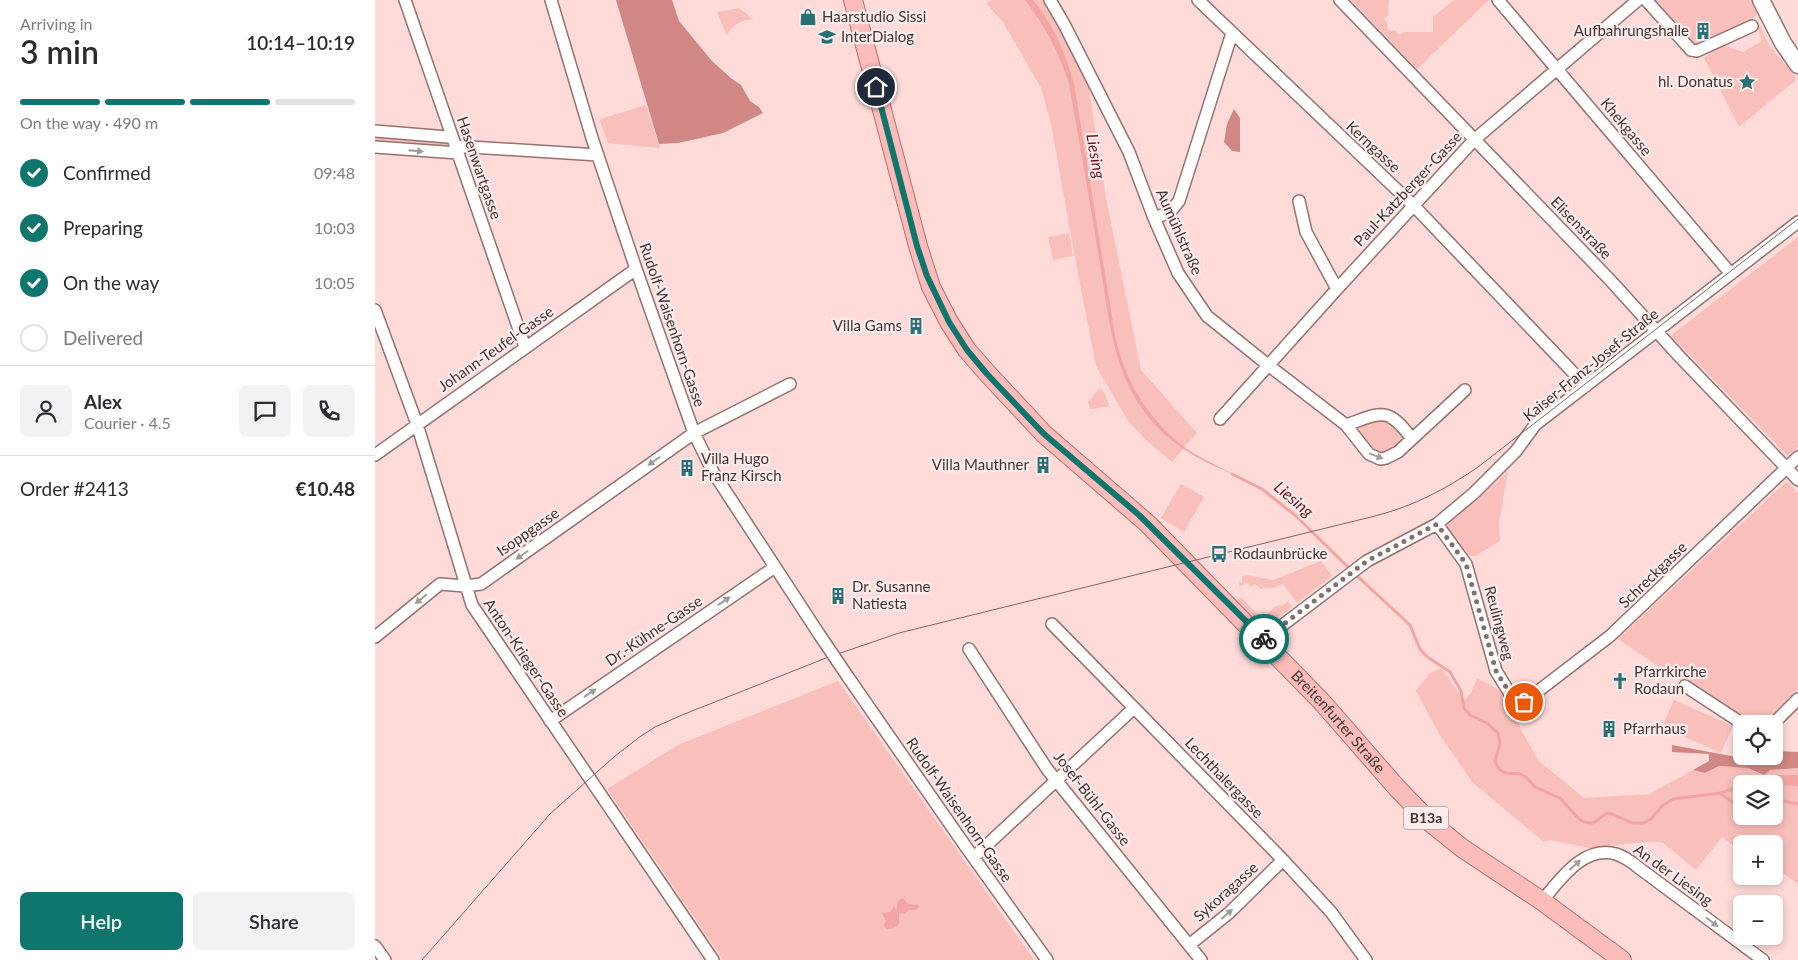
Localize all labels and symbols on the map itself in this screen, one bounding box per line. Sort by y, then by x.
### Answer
shop icon: Haarstudio Sissi [798,7,818,27]
place label: Haarstudio Sissi [822,7,926,25]
place label: Aufbahrungshalle [1574,21,1689,39]
building icon: Aufbahrungshalle [1693,21,1713,41]
school or university icon: InterDialog [817,27,837,47]
place label: InterDialog [841,27,914,45]
pin [855,66,897,108]
place label: hl. Donatus [1658,72,1733,90]
place icon: hl. Donatus [1737,72,1757,92]
street label: Khekgasse [1597,94,1656,159]
street label: Hasenwartgasse [454,114,506,222]
street label: Kerngasse [1343,117,1404,176]
street label: Paul-Katzberger-Gasse [1349,127,1465,249]
water label: Liesing [1083,132,1110,180]
one-way arrow [409,147,425,155]
street label: Aumühlstraße [1153,186,1207,277]
street label: Elisenstraße [1548,192,1616,262]
street label: Rudolf-Waisenhorn-Gasse [636,240,710,409]
street label: Johann-Teufel-Gasse [434,302,557,395]
street label: Kaiser-Franz-Josef-Straße [1519,304,1662,424]
place label: Villa Gams [833,316,902,334]
building icon: Villa Gams [906,316,926,336]
place label: Villa Hugo Franz Kirsch [701,449,782,484]
one-way arrow [1369,452,1384,460]
place label: Villa Mauthner [932,455,1030,473]
building icon: Villa Mauthner [1033,455,1053,475]
one-way arrow [647,456,661,466]
building icon: Villa Hugo Franz Kirsch [677,458,697,478]
water label: Liesing [1271,477,1318,521]
street label: Isoppgasse [493,503,562,559]
street label: Schreckgasse [1615,537,1690,611]
bus stop icon: Rodaunbrücke [1209,544,1229,564]
place label: Rodaunbrücke [1233,544,1328,562]
one-way arrow [515,550,529,560]
place label: Dr. Susanne Natiesta [852,577,931,612]
street label: Reulingweg [1481,584,1519,662]
building icon: Dr. Susanne Natiesta [828,586,848,606]
street label: Dr.-Kühne-Gasse [602,591,705,669]
one-way arrow [415,593,428,604]
street label: Anton-Krieger-Gasse [481,595,573,720]
one-way arrow [718,596,731,606]
courier [1239,614,1289,664]
place label: Pfarrkirche Rodaun [1634,662,1706,697]
street label: Breitenfurter Straße [1288,666,1390,776]
church icon: Pfarrkirche Rodaun [1610,671,1630,691]
pin [1503,681,1545,723]
one-way arrow [584,688,597,698]
building icon: Pfarrhaus [1599,719,1619,739]
place label: Pfarrhaus [1623,719,1686,737]
street label: Lechthalergasse [1182,733,1268,821]
street label: Rudolf-Waisenhorn-Gasse [903,734,1017,885]
street label: Josef-Bühl-Gasse [1051,748,1135,849]
road number: B13a [1403,806,1449,830]
street label: An der Liesing [1631,840,1717,909]
street label: Sykoragasse [1190,858,1261,925]
one-way arrow [1568,860,1581,871]
one-way arrow [1220,908,1232,920]
one-way arrow [1705,916,1718,927]

